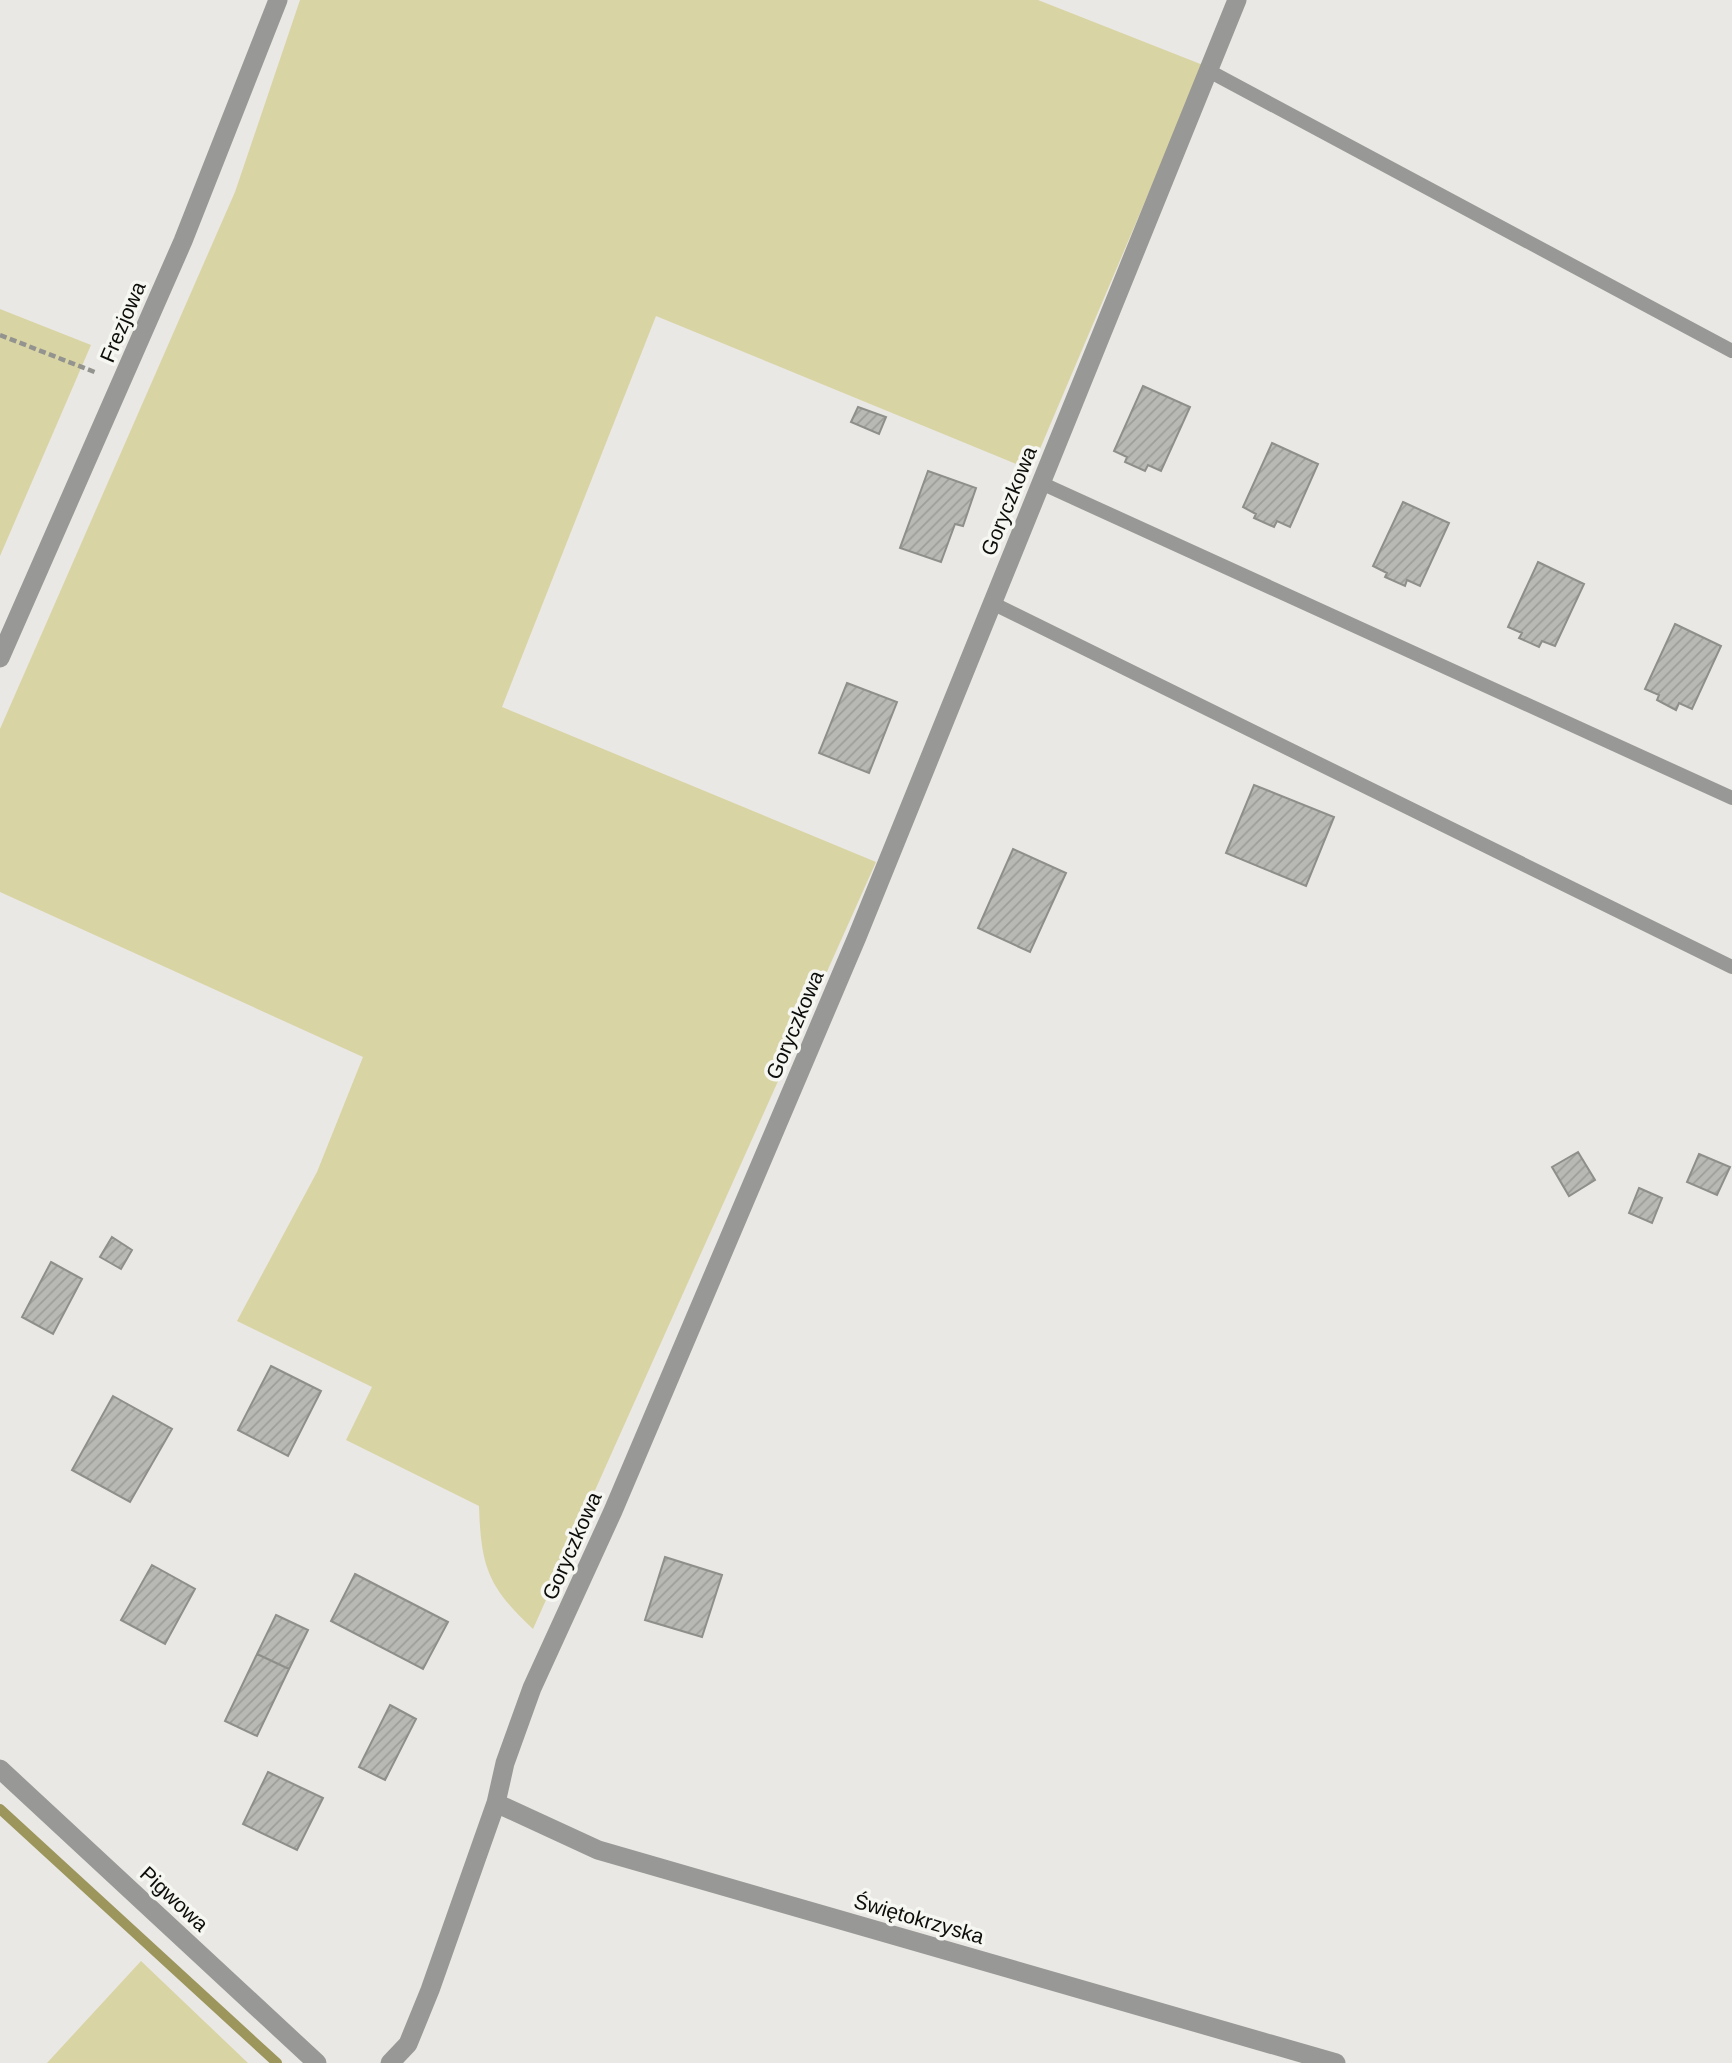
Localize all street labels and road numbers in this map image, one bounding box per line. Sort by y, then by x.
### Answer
street label: Frezjowa [95,278,150,366]
street label: Goryczkowa [976,443,1041,559]
street label: Goryczkowa [761,967,828,1082]
street label: Goryczkowa [538,1488,606,1603]
street label: Pigwowa [136,1862,213,1936]
street label: Świętokrzyska [851,1889,987,1948]

